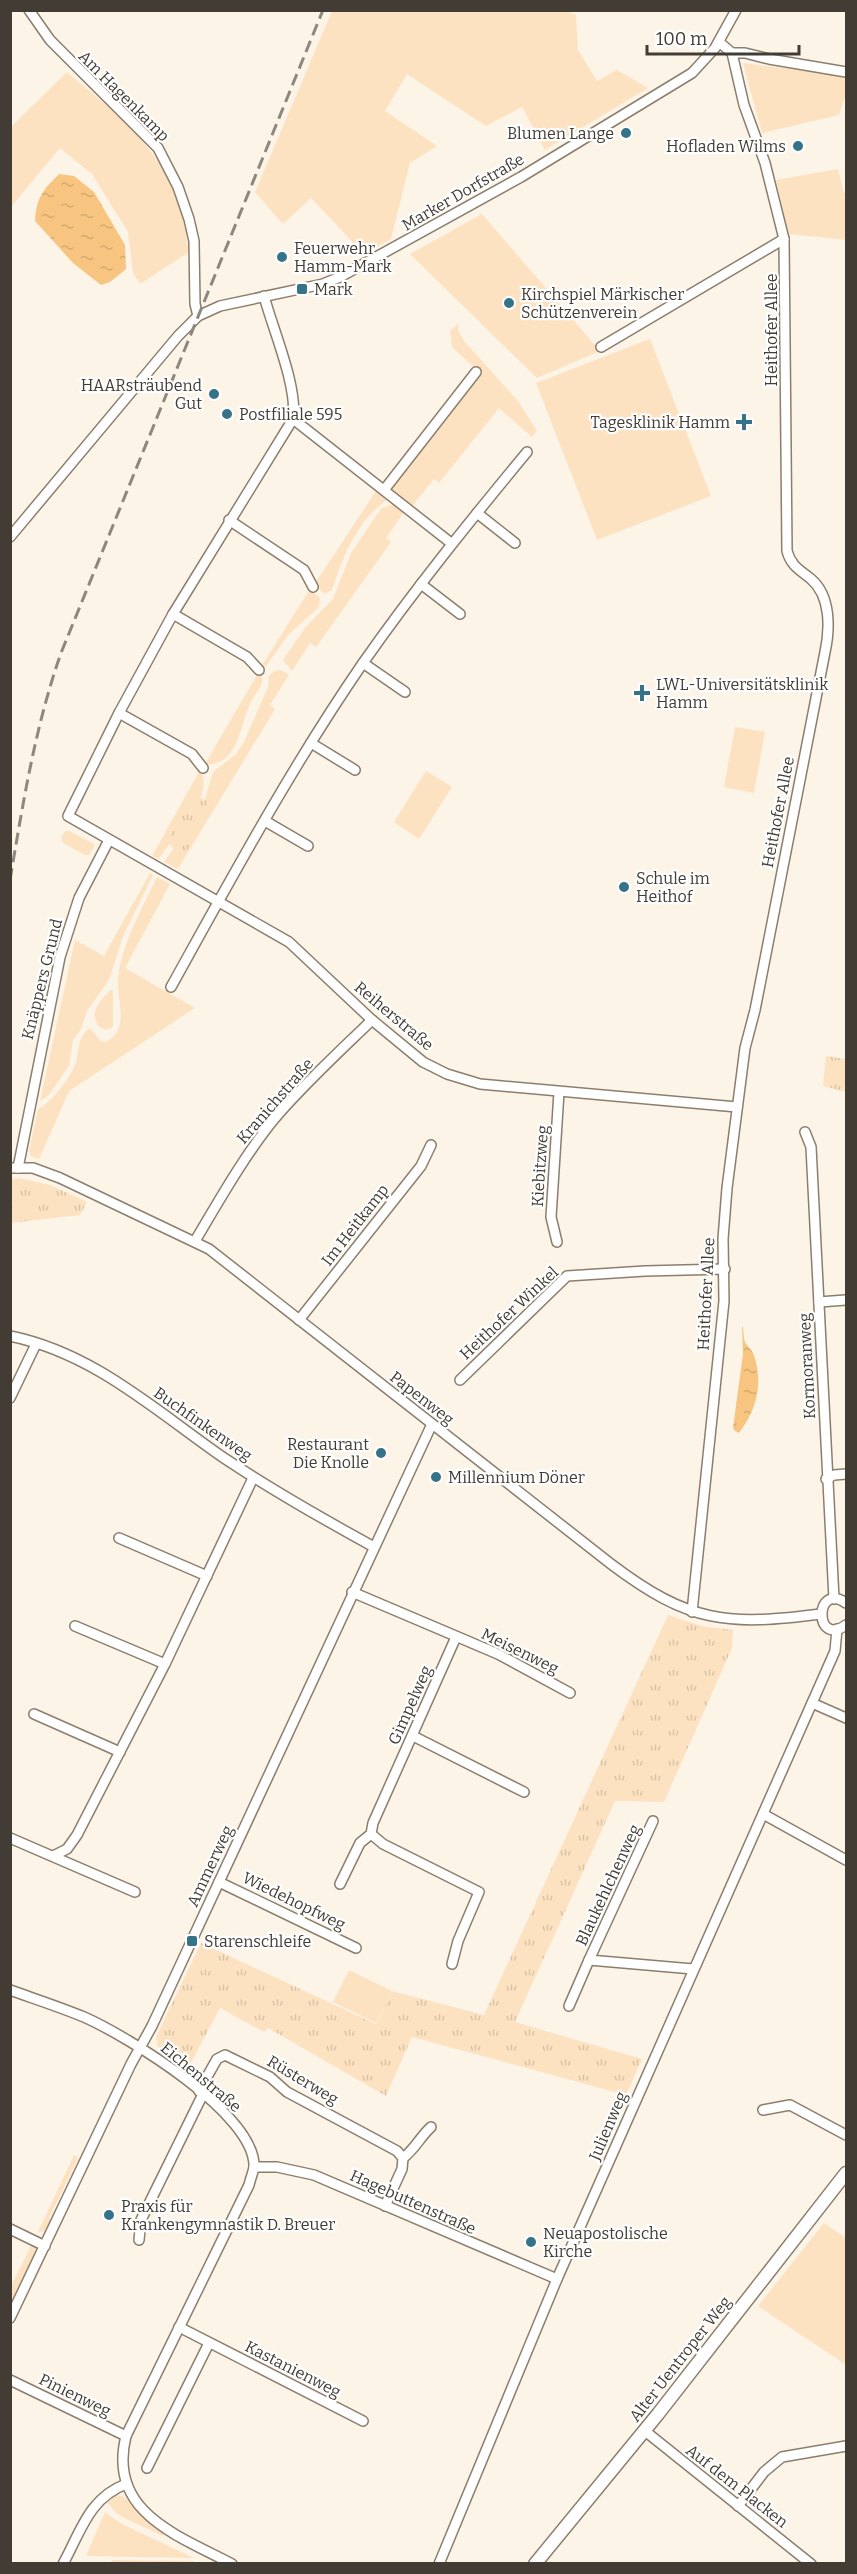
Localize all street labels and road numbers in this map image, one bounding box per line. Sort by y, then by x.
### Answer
street label: Am Hagenkamp [75,47,173,145]
street label: Marker Dorfstraße [399,149,527,235]
street label: Heithofer Allee [762,273,781,387]
street label: Heithofer Allee [758,755,798,869]
street label: Knäppers Grund [18,916,66,1041]
street label: Reiherstraße [351,978,437,1054]
street label: Kranichstraße [233,1054,317,1148]
street label: Kiebitzweg [528,1124,552,1208]
street label: Im Heitkamp [317,1181,393,1269]
street label: Heithofer Allee [694,1237,718,1351]
street label: Heithofer Winkel [456,1262,562,1363]
street label: Kormoranweg [795,1312,819,1420]
street label: Papenweg [386,1367,458,1429]
street label: Buchfinkenweg [150,1383,256,1465]
street label: Meisenweg [478,1624,562,1678]
street label: Gimpelweg [384,1662,436,1748]
street label: Blaukehlchenweg [572,1821,644,1949]
street label: Ammerweg [183,1822,237,1910]
street label: Wiedehopfweg [239,1868,349,1934]
street label: Eichenstraße [157,2038,245,2116]
street label: Rüsterweg [264,2051,342,2109]
street label: Julienweg [585,2089,631,2164]
street label: Hagebuttenstraße [347,2166,479,2238]
street label: Alter Uentroper Weg [625,2292,735,2426]
street label: Kastanienweg [242,2337,344,2401]
street label: Pinienweg [36,2369,114,2421]
street label: Auf dem Placken [682,2440,792,2532]

